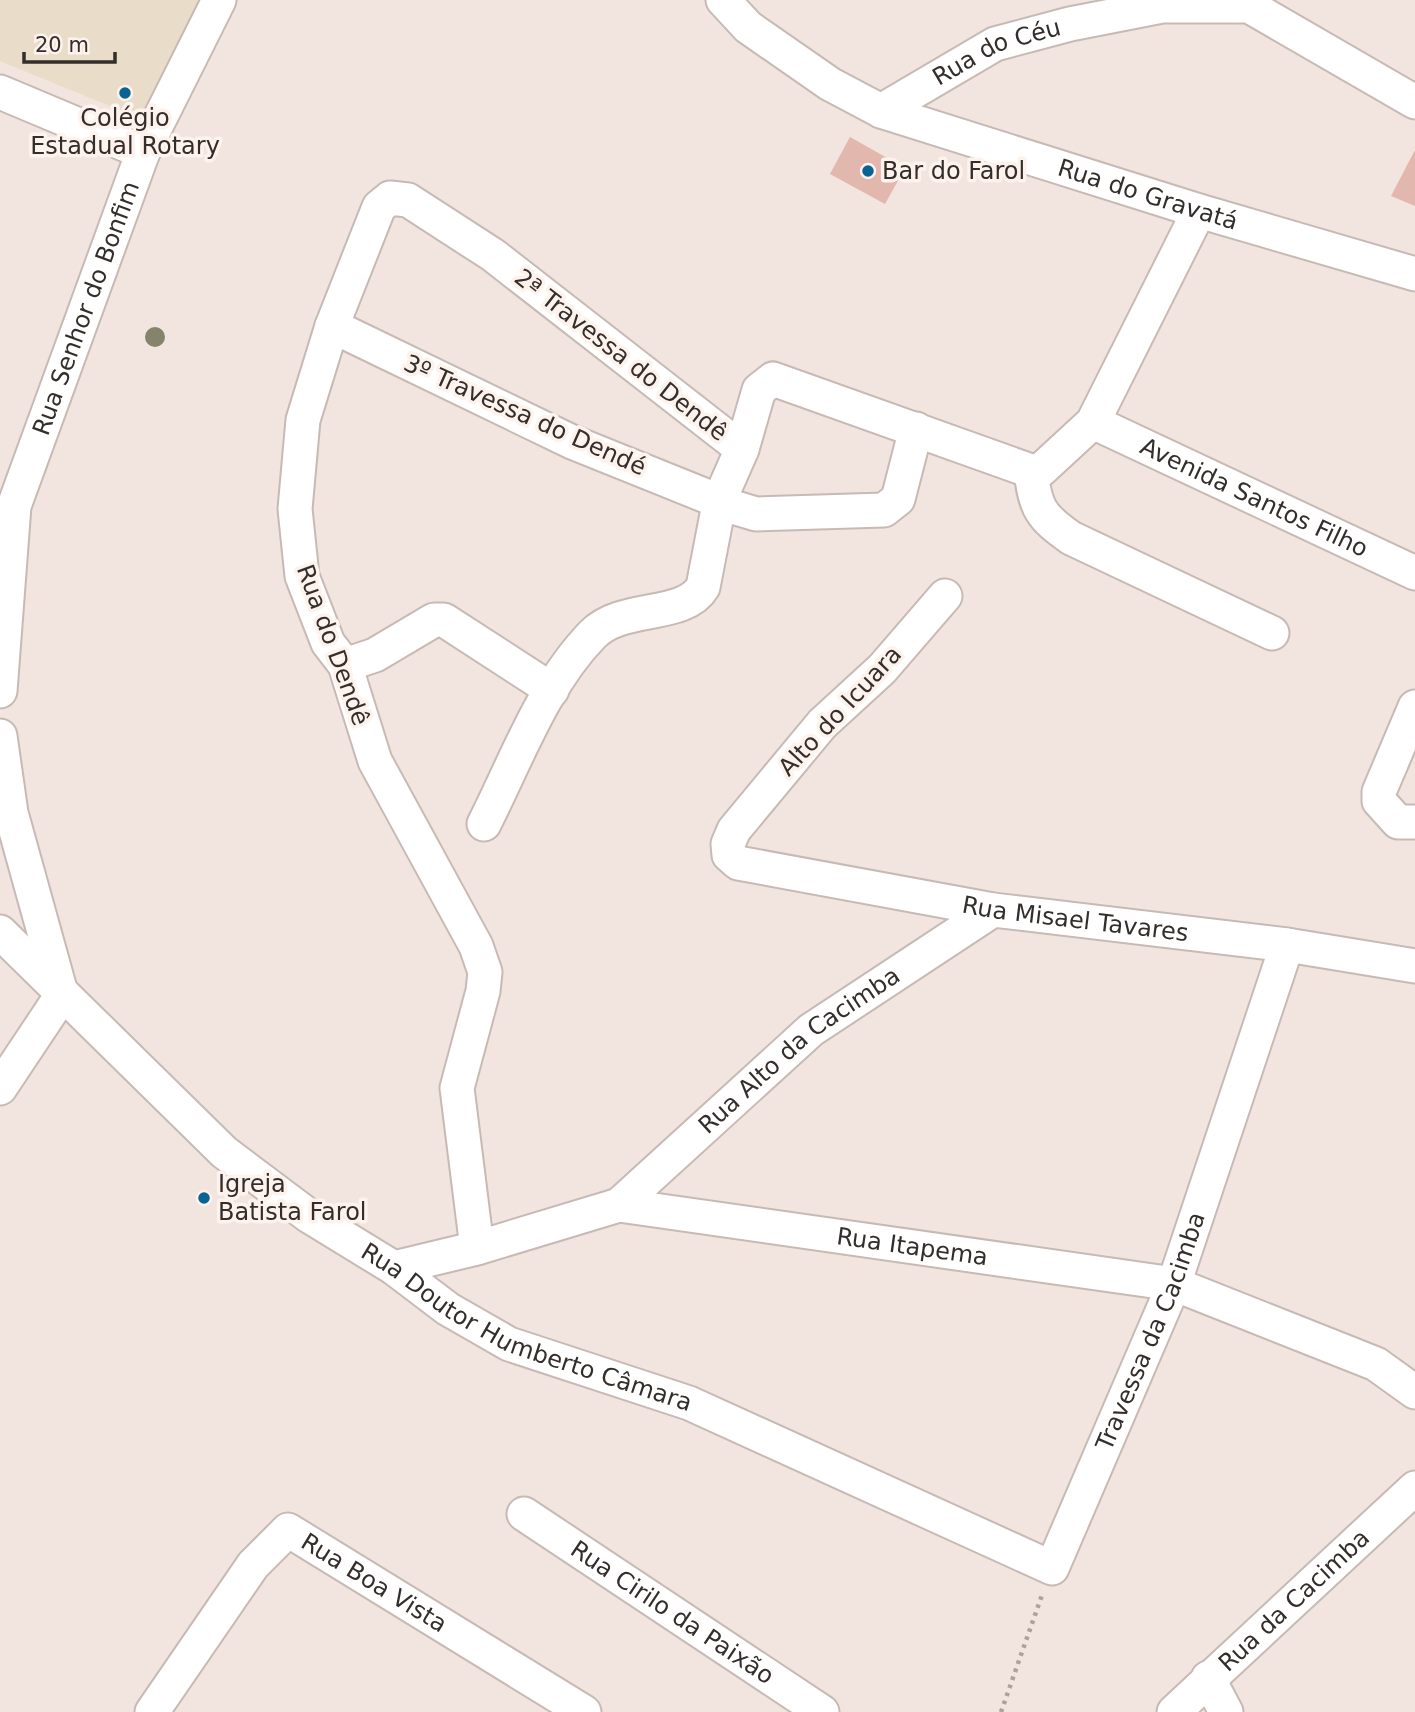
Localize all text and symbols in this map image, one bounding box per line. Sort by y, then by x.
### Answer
street label: Rua do Céu [928,13,1064,92]
scale bar [24,21,116,65]
text: 20 m [35,33,89,57]
marker: Colégio Estadual Rotary [117,85,133,101]
place label: Colégio Estadual Rotary [30,104,220,160]
street label: Rua do Gravatá [1054,153,1241,236]
place label: Bar do Farol [882,157,1025,185]
marker: Bar do Farol [860,163,876,179]
street label: Rua Senhor do Bonfim [27,177,145,439]
street label: 2ª Travessa do Dendê [509,263,733,447]
street label: 3º Travessa do Dendé [400,349,650,481]
street label: Avenida Santos Filho [1136,432,1372,563]
street label: Rua do Dendê [291,561,375,729]
street label: Alto do Icuara [773,640,907,782]
street label: Rua Misael Tavares [960,891,1190,947]
street label: Rua Alto da Cacimba [693,961,905,1139]
place label: Igreja Batista Farol [218,1170,367,1226]
marker: Igreja Batista Farol [196,1190,212,1206]
street label: Travessa da Cacimba [1090,1209,1211,1455]
street label: Rua Itapema [835,1222,990,1271]
street label: Rua Doutor Humberto Câmara [356,1237,696,1417]
street label: Rua da Cacimba [1213,1524,1375,1677]
street label: Rua Boa Vista [296,1528,452,1638]
street label: Rua Cirilo da Paixão [565,1535,779,1690]

